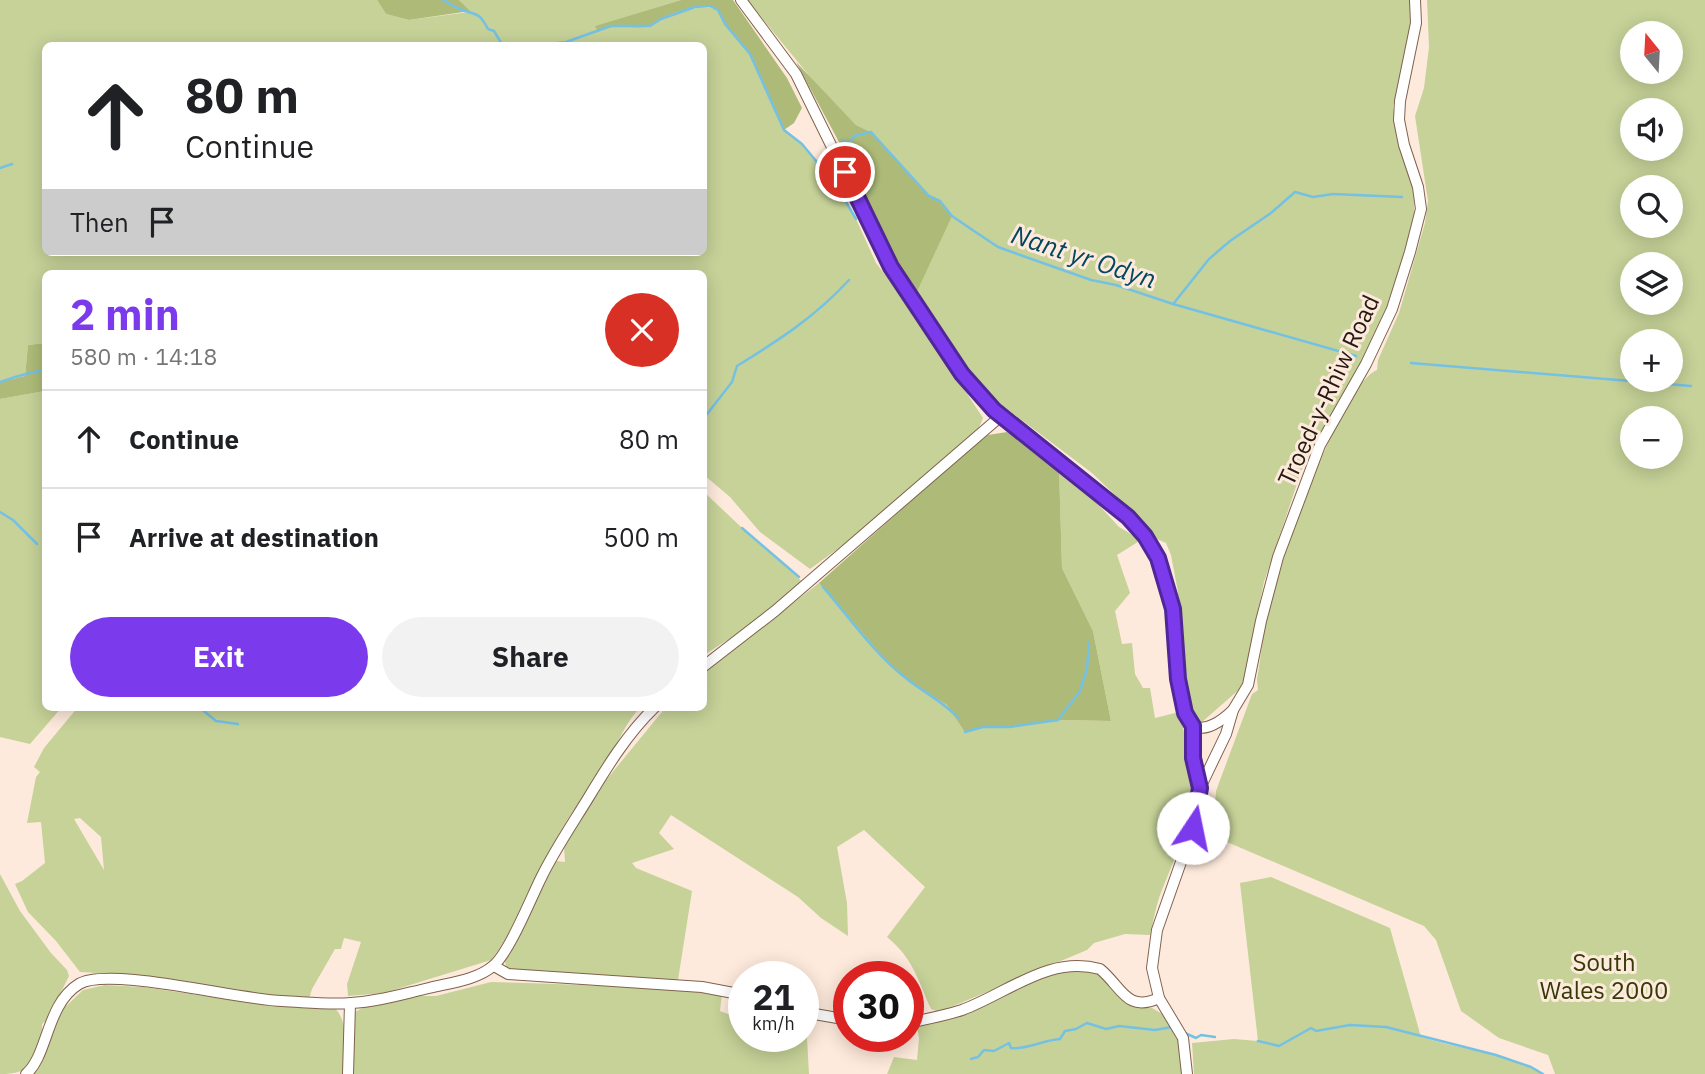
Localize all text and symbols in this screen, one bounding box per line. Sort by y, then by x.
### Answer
north arrow [1620,21,1684,84]
map controls [1620,21,1683,469]
text: 80 m [185,63,299,126]
icon: ahead [70,70,161,161]
button: sound [1620,98,1683,161]
text: Continue [185,125,314,167]
pin [815,142,875,202]
icon: arrive [826,153,864,191]
button: search [1620,175,1683,238]
icon: arrive [143,203,181,241]
text: Then [70,205,129,239]
water label: Nant yr Odyn [1007,217,1161,295]
button: layers [1620,252,1683,315]
text: 2 min [70,287,180,342]
street label: Troed-y-Rhiw Road [1270,290,1386,490]
button: close [605,293,679,367]
button: + [1620,329,1683,392]
text: 580 m · 14:18 [70,341,217,371]
button: − [1620,406,1683,469]
icon: ahead [70,420,108,458]
text: Continue [129,422,239,456]
text: 80 m [619,422,679,456]
icon: arrive [70,518,108,556]
text: Arrive at destination [129,520,379,554]
text: 500 m [603,520,679,554]
button: Exit [70,617,368,697]
button: Share [382,617,679,697]
position arrow [1156,791,1230,865]
park label: South Wales 2000 [1540,946,1668,1006]
speed limit sign: 30 [833,961,924,1052]
text: 21 [752,974,795,1020]
text: km/h [752,1012,795,1035]

